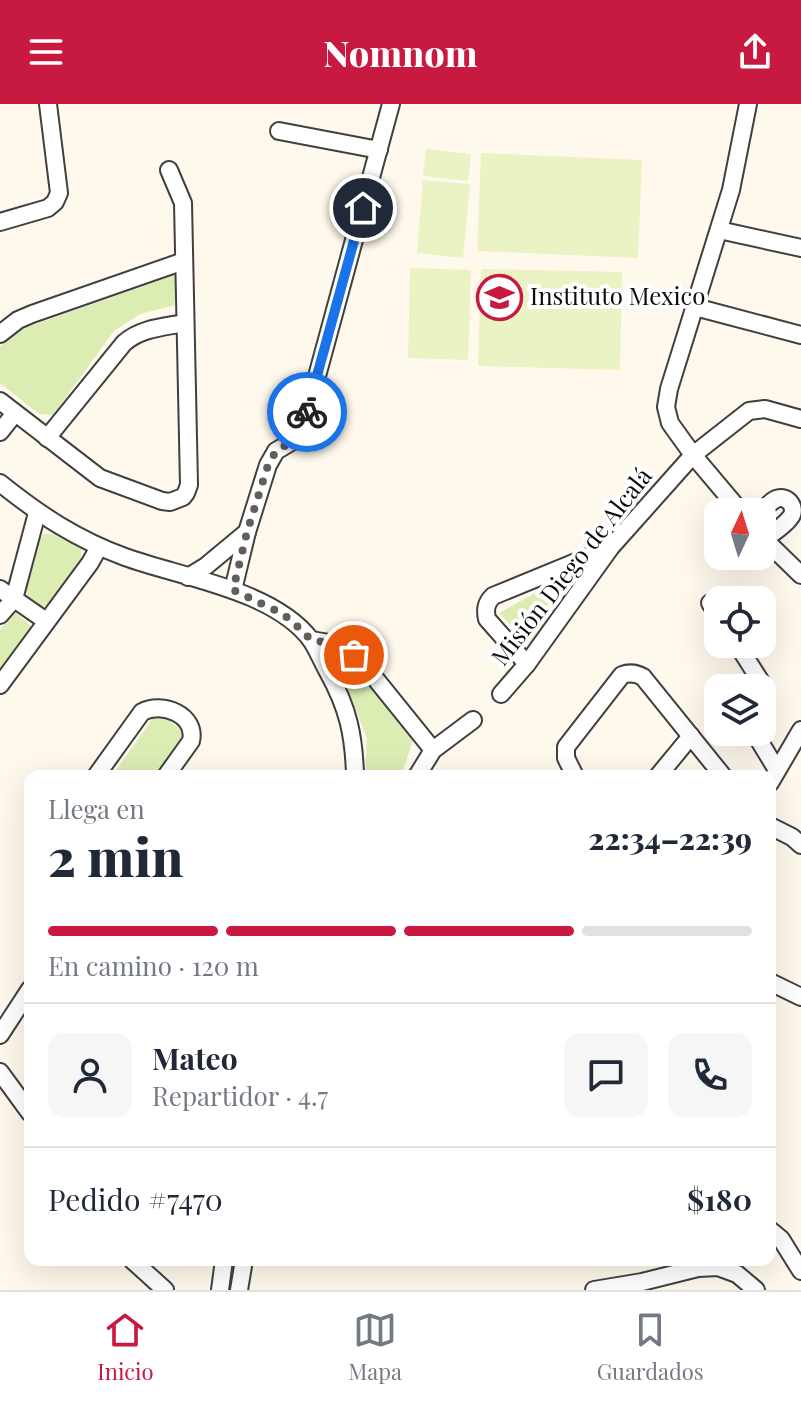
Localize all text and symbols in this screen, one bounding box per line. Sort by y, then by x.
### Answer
text: Nomnom [323,28,478,76]
icon: menu [24,30,68,74]
icon: share [733,30,777,74]
pin [329,174,397,242]
icon: home [341,186,385,230]
school or university icon: Instituto Mexico [475,273,523,321]
place label: Instituto Mexico [530,279,705,311]
courier [267,372,347,452]
icon: bike [285,390,329,434]
street label: Misión Diego de Alcalá [483,460,658,671]
north arrow [704,498,776,570]
map controls [704,498,776,746]
button: locate [704,586,776,658]
pin [320,621,388,689]
icon: bag [332,633,376,677]
button: layers [704,674,776,746]
text: Llega en [48,791,145,826]
text: 22:34–22:39 [588,818,752,858]
text: 2 min [48,821,183,890]
text: En camino · 120 m [48,948,259,983]
button: person [48,1033,132,1117]
button: chat [564,1033,648,1117]
button: phone [668,1033,752,1117]
text: Mateo [152,1038,238,1078]
text: Repartidor · 4.7 [152,1078,328,1113]
text: Pedido #7470 [48,1179,223,1219]
text: $180 [687,1179,752,1219]
tab: Inicio [97,1308,154,1386]
tab: Mapa [348,1308,402,1386]
tab: Guardados [597,1308,704,1386]

